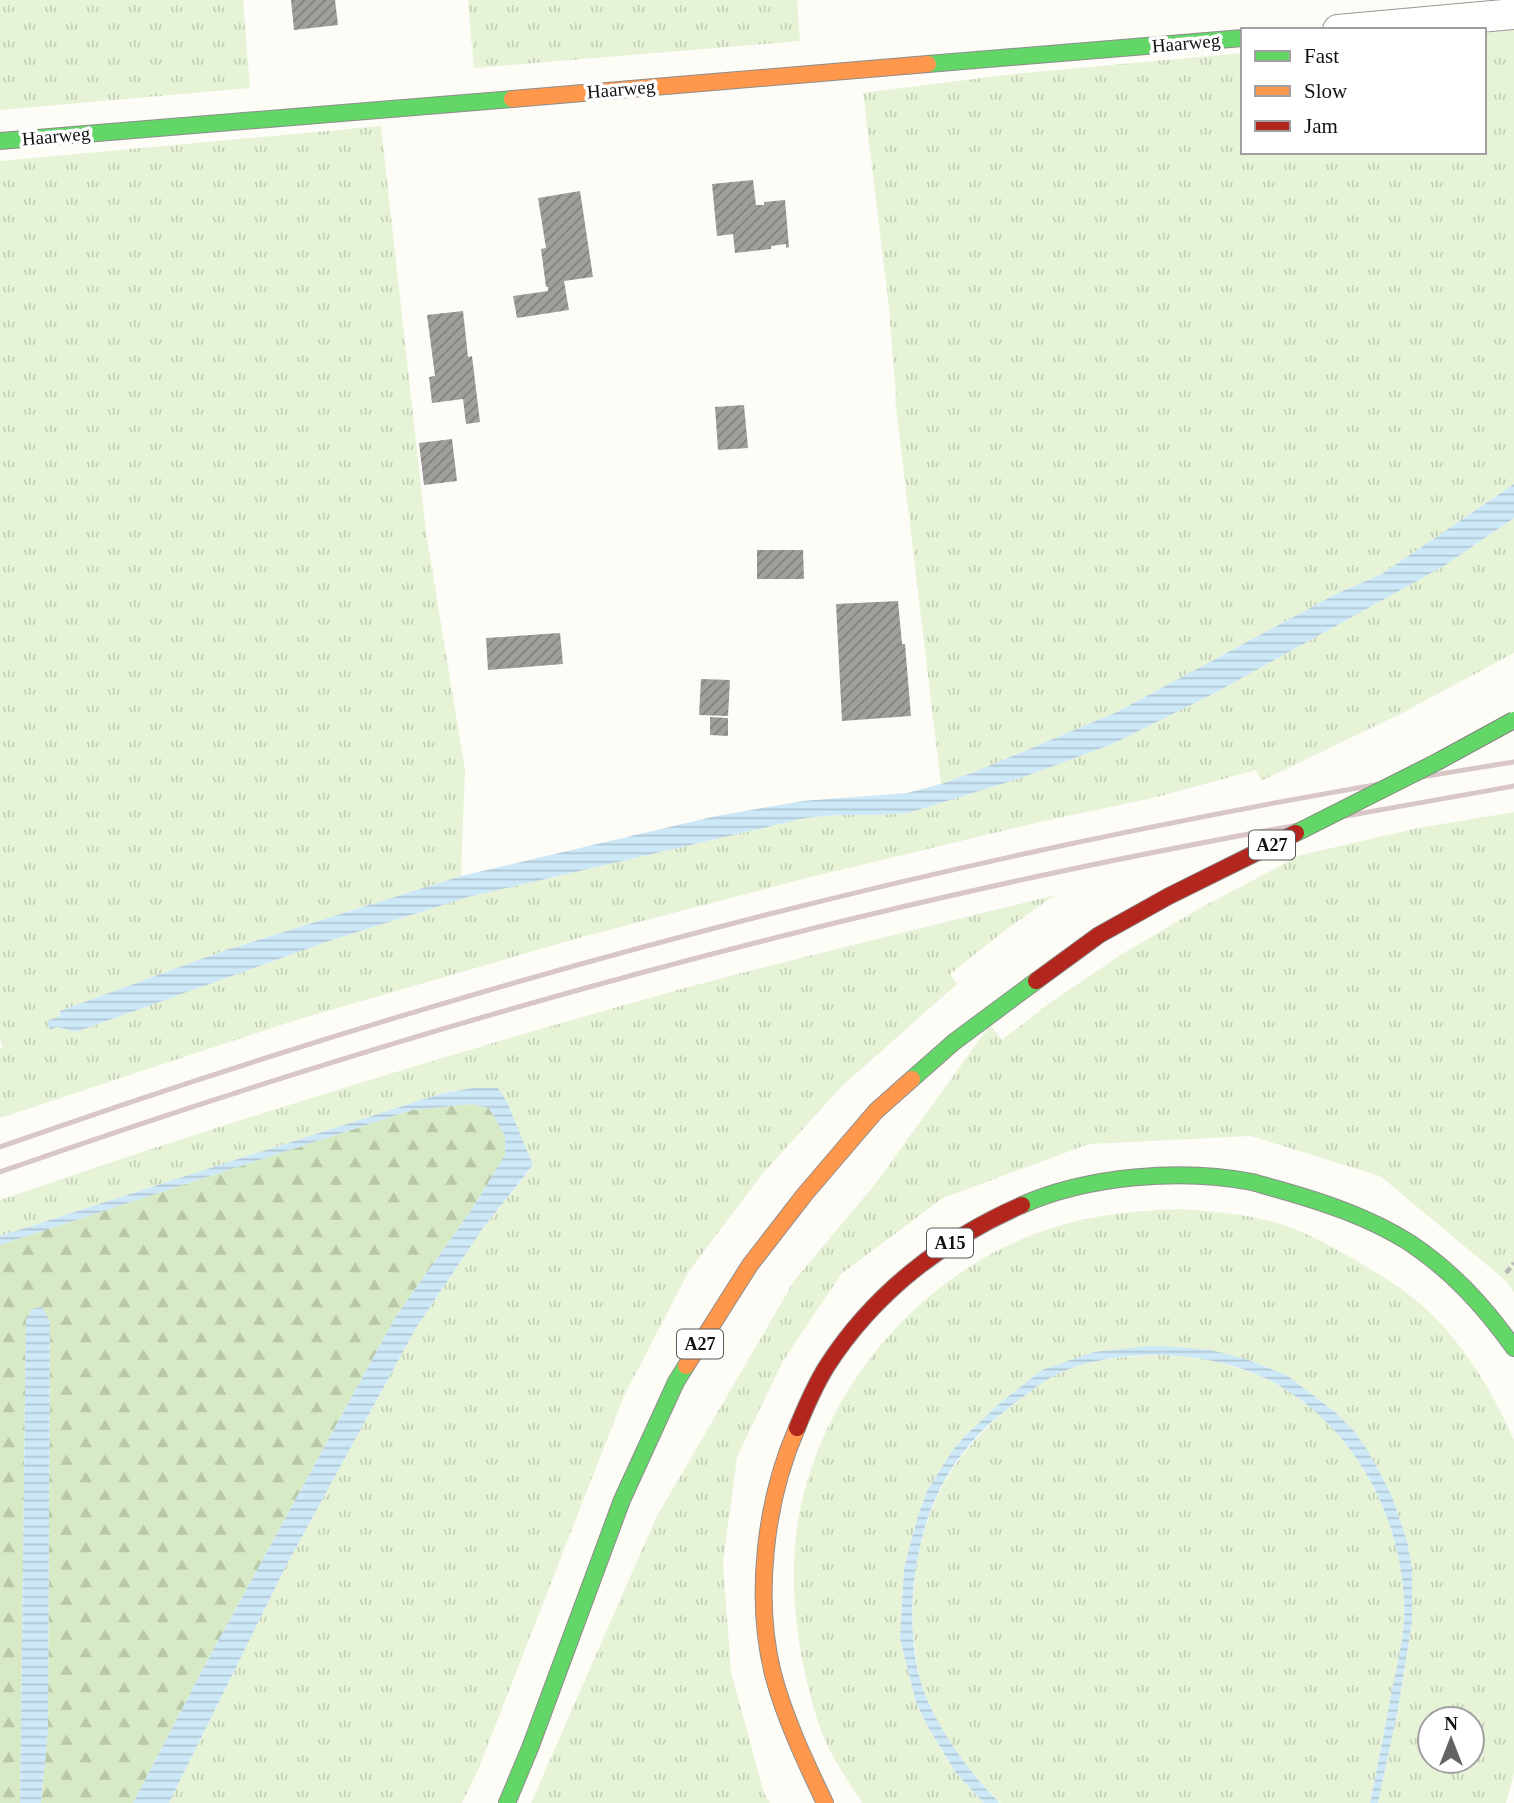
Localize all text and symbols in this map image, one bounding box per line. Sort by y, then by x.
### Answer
legend [1241,28,1486,154]
street label: Haarweg [1151,30,1222,56]
text: Fast [1304,44,1339,68]
street label: Haarweg [586,76,657,102]
text: Slow [1304,79,1348,103]
text: Jam [1304,114,1338,138]
street label: Haarweg [21,123,92,149]
road number: A27 [1249,830,1295,860]
road number: A15 [927,1228,973,1258]
road number: A27 [677,1330,723,1358]
north arrow [1416,1705,1486,1775]
text: N [1444,1713,1458,1734]

